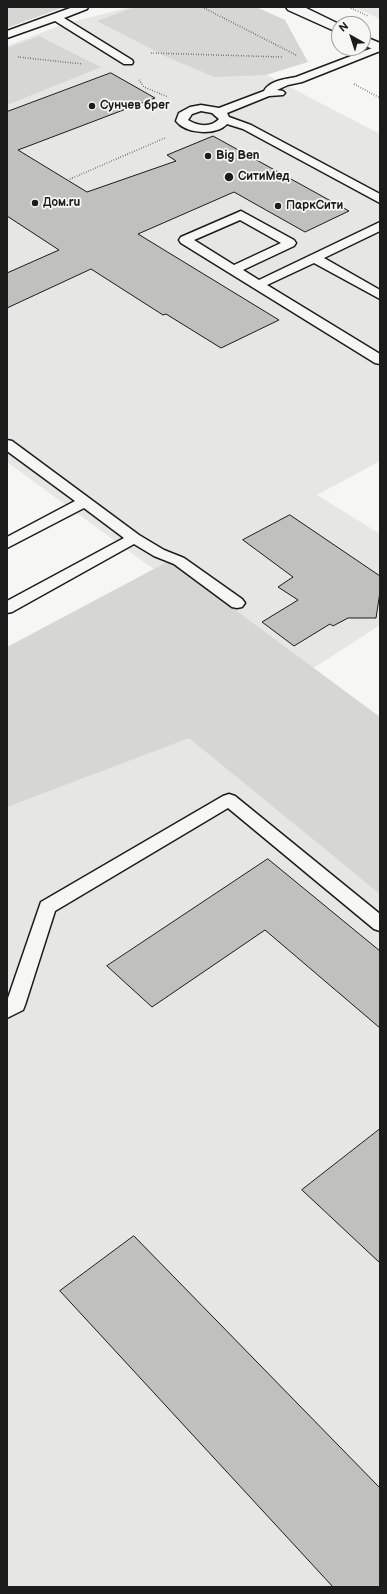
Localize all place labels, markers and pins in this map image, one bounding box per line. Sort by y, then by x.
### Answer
place label: Сунчев брег [100,99,170,113]
marker: Сунчев брег [87,101,97,111]
place label: Big Ben [216,149,259,163]
marker: Big Ben [203,151,213,161]
place label: СитиМед [238,170,290,184]
marker: СитиМед [223,171,235,183]
place label: Дом.ru [43,196,80,210]
marker: Дом.ru [30,198,40,208]
place label: ПаркСити [286,199,343,213]
marker: ПаркСити [273,201,283,211]

